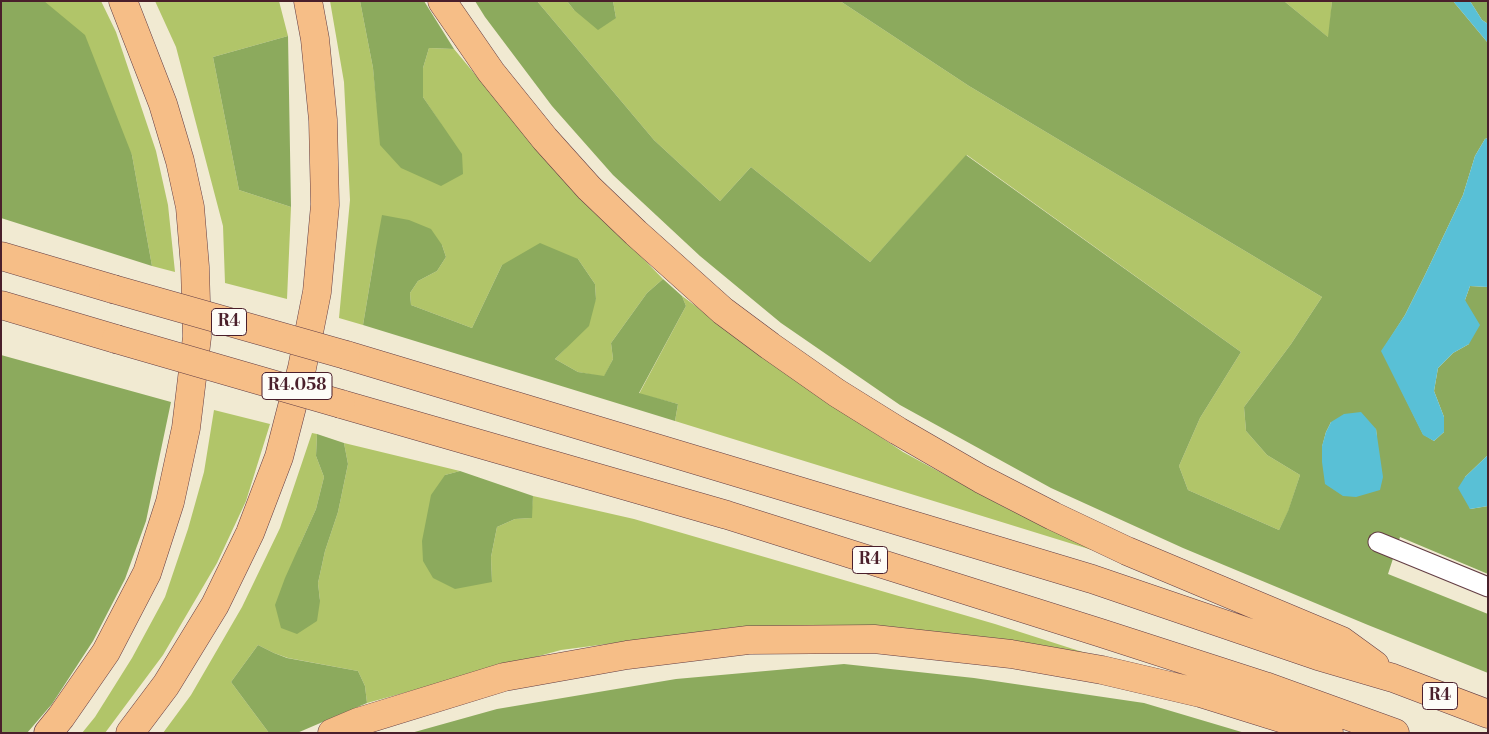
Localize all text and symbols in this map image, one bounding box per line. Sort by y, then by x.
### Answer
road number: R4 [212,308,246,336]
road number: R4.058 [262,372,332,400]
road number: R4 [852,546,888,574]
road number: R4 [1422,682,1458,709]

